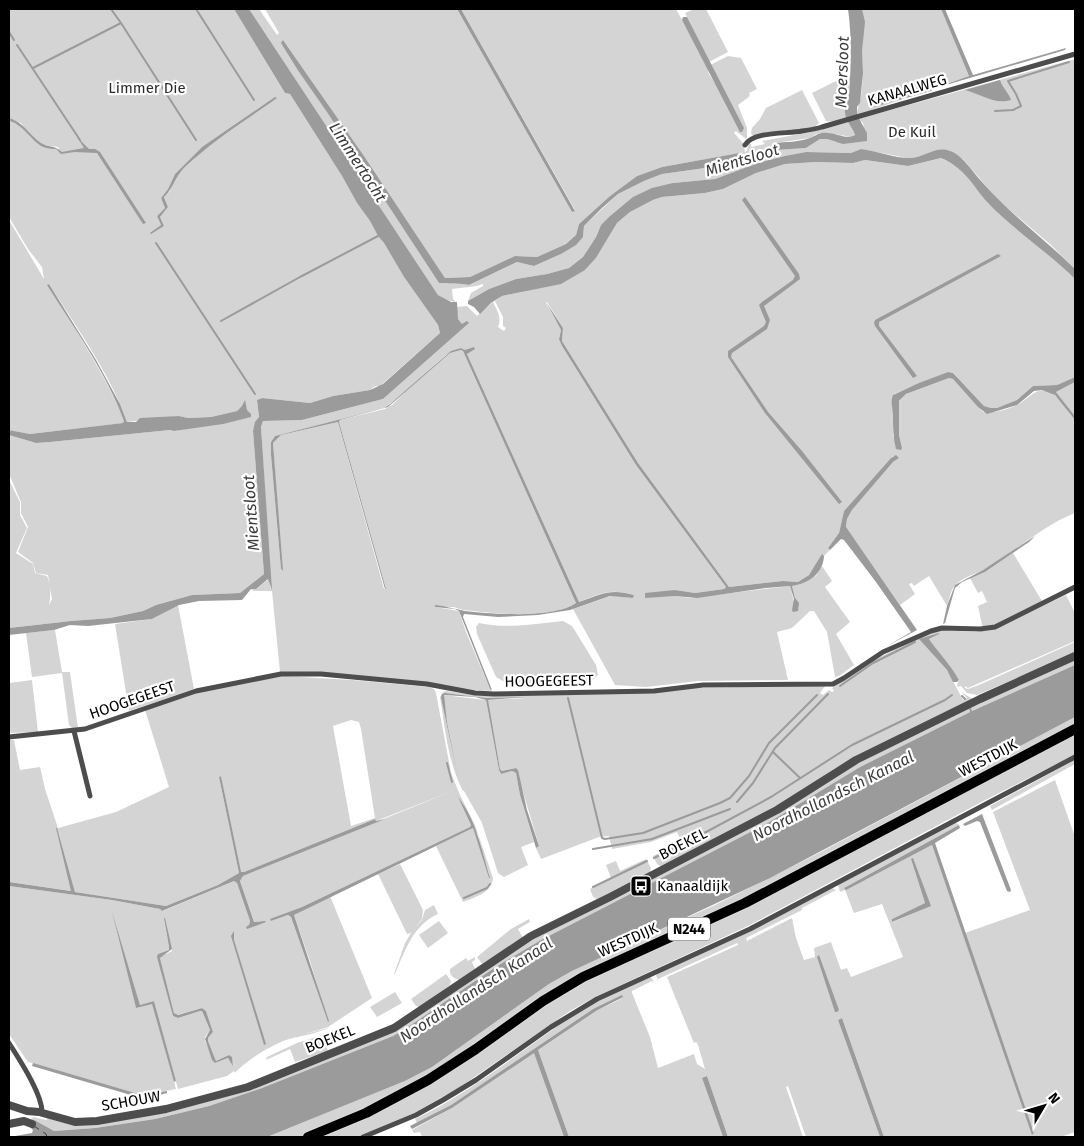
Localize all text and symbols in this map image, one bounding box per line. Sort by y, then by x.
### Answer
water label: Moersloot [831,35,853,108]
street label: KANAALWEG [865,70,949,110]
park label: Limmer Die [108,79,186,97]
water label: Limmertocht [325,119,391,206]
park label: De Kuil [888,123,937,141]
water label: Mientsloot [703,140,781,180]
water label: Mientsloot [239,474,263,552]
street label: HOOGEGEEST [504,671,594,691]
street label: HOOGEGEEST [87,677,177,723]
street label: WESTDIJK [956,735,1020,781]
water label: Noordhollandsch Kanaal [749,747,917,845]
street label: BOEKEL [656,824,711,864]
bus stop icon: Kanaaldijk [629,874,653,898]
place label: Kanaaldijk [657,877,728,895]
road number: N244 [668,918,710,941]
street label: WESTDIJK [595,919,661,961]
water label: Noordhollandsch Kanaal [396,933,556,1047]
street label: BOEKEL [303,1021,358,1057]
north arrow [1019,1081,1069,1131]
street label: SCHOUW [100,1087,162,1115]
text: N [1044,1089,1063,1107]

